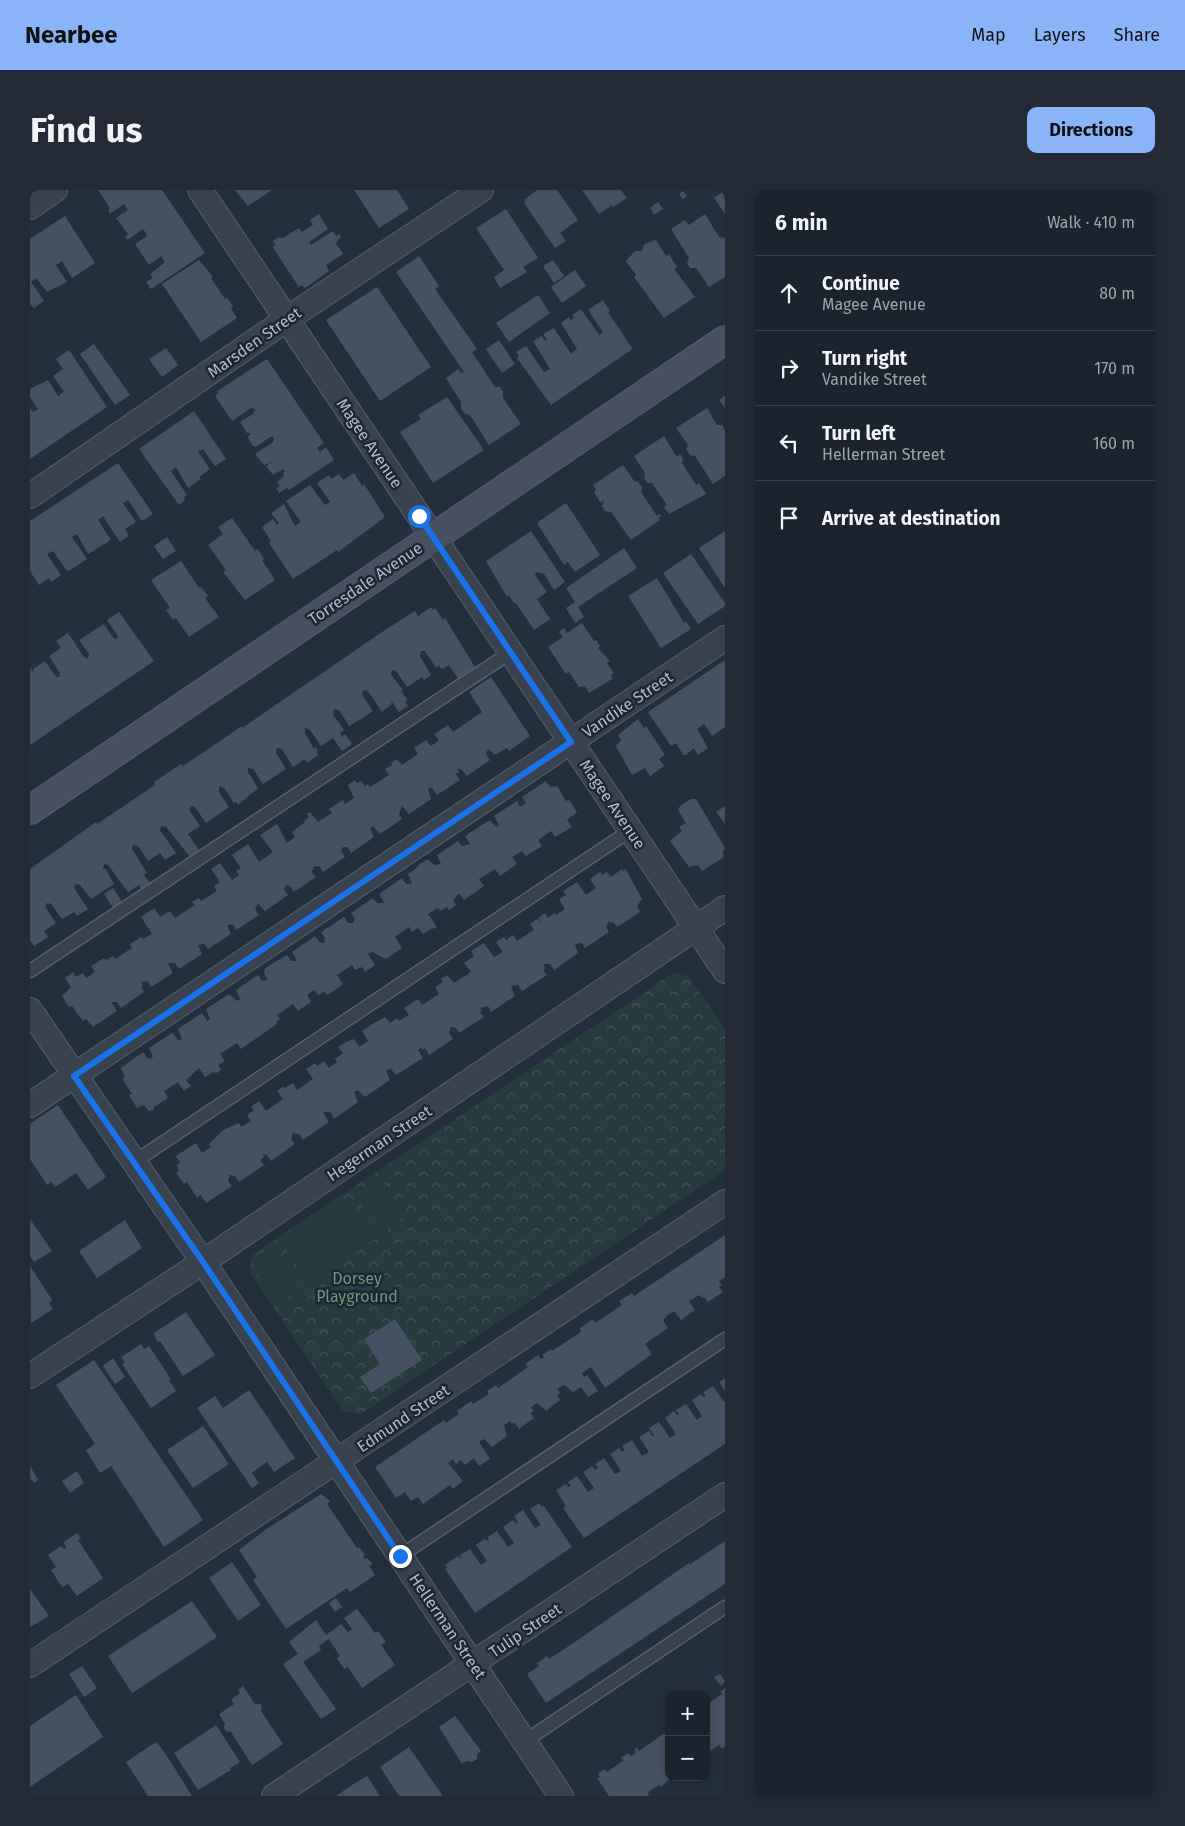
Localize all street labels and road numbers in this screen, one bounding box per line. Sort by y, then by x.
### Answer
street label: Marsden Street [204,303,305,382]
street label: Magee Avenue [333,395,406,492]
street label: Torresdale Avenue [305,538,426,629]
street label: Vandike Street [579,667,676,742]
street label: Magee Avenue [576,756,649,853]
street label: Hegerman Street [323,1101,435,1185]
street label: Edmund Street [353,1380,453,1456]
street label: Hellerman Street [405,1570,490,1683]
street label: Tulip Street [485,1599,565,1662]

